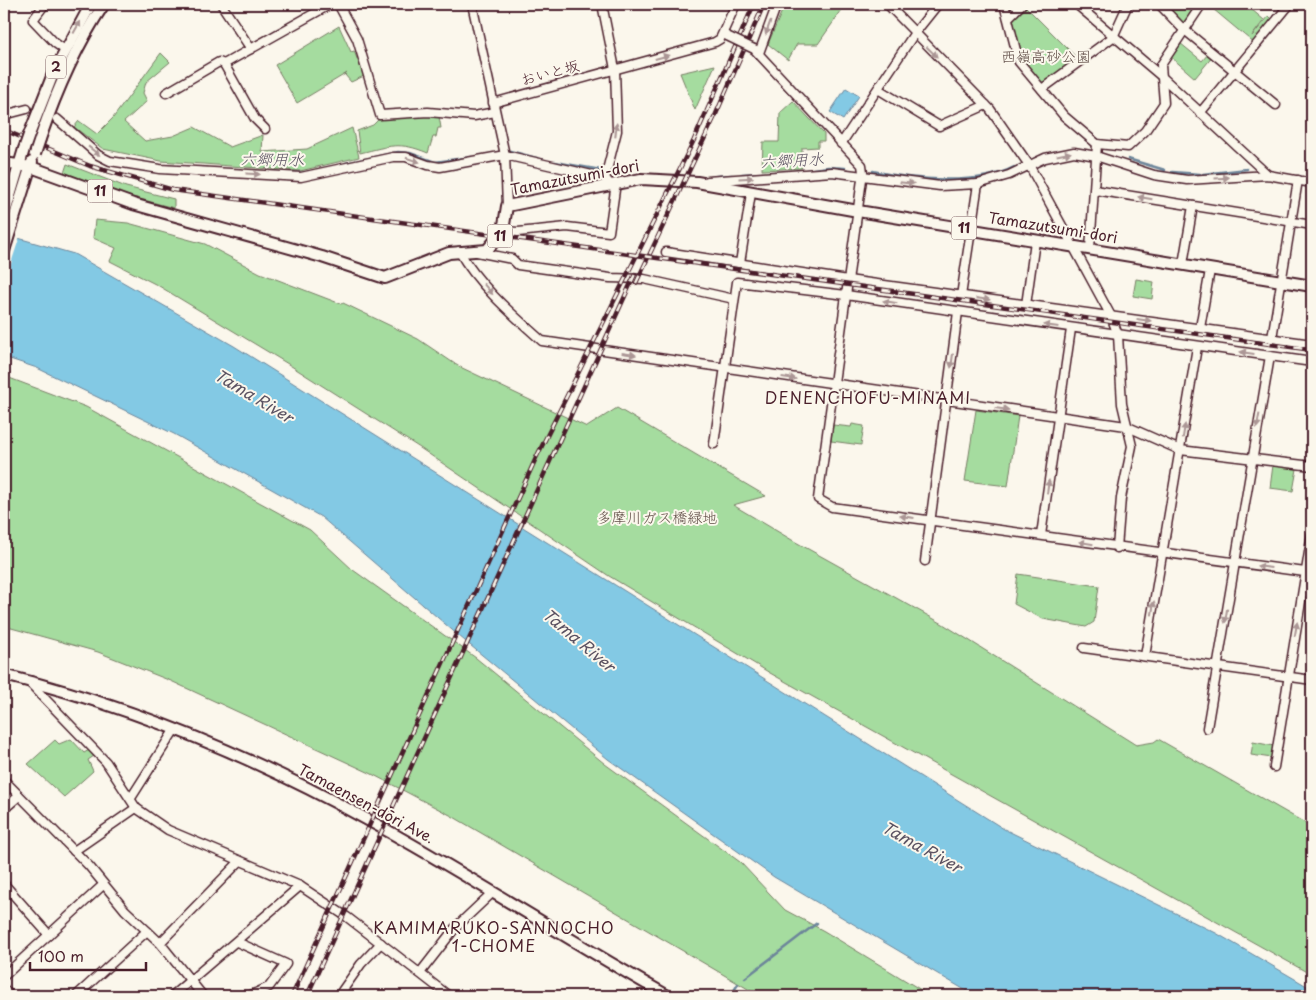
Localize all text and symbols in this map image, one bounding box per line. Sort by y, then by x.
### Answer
one-way arrow [73,20,82,33]
one-way arrow [764,21,772,36]
park label: 西嶺高砂公園 [1001,44,1091,67]
one-way arrow [926,46,938,58]
street label: おいと坂 [518,53,582,90]
one-way arrow [655,53,670,61]
road number: 2 [46,56,66,78]
one-way arrow [612,122,620,138]
water label: 六郷用水 [240,145,304,171]
water label: 六郷用水 [759,145,825,173]
one-way arrow [87,146,100,157]
one-way arrow [1056,150,1071,158]
street label: Tamazutsumi-dori [508,153,641,200]
one-way arrow [405,156,420,164]
one-way arrow [245,171,261,179]
one-way arrow [738,174,754,182]
one-way arrow [1214,174,1230,182]
one-way arrow [899,179,915,187]
road number: 11 [88,180,112,202]
one-way arrow [1137,193,1153,201]
street label: Tamazutsumi-dori [987,205,1120,248]
road number: 11 [952,217,976,240]
road number: 11 [488,225,512,248]
one-way arrow [483,283,494,296]
one-way arrow [975,295,991,303]
one-way arrow [882,298,898,306]
one-way arrow [1136,316,1152,324]
one-way arrow [1043,322,1059,330]
one-way arrow [1238,349,1254,357]
one-way arrow [621,350,637,358]
one-way arrow [948,353,956,369]
water label: Tama River [211,362,301,429]
one-way arrow [782,374,798,382]
district label: DENENCHOFU-MINAMI [765,385,971,409]
one-way arrow [994,405,1010,413]
one-way arrow [1254,414,1262,429]
one-way arrow [1180,422,1188,438]
one-way arrow [1044,479,1052,495]
park label: 多摩川ガス橋緑地 [597,505,717,528]
one-way arrow [899,513,915,521]
one-way arrow [1077,538,1093,546]
one-way arrow [1256,563,1272,571]
one-way arrow [1150,600,1158,616]
water label: Tama River [538,602,623,678]
one-way arrow [1221,609,1229,625]
one-way arrow [1292,621,1300,637]
street label: Tamaensen-dōri Ave. [295,757,439,848]
water label: Tama River [878,814,969,879]
district label: KAMIMARUKO-SANNOCHO 1-CHOME [373,915,615,957]
scale bar [30,940,146,972]
text: 100 m [38,944,84,967]

